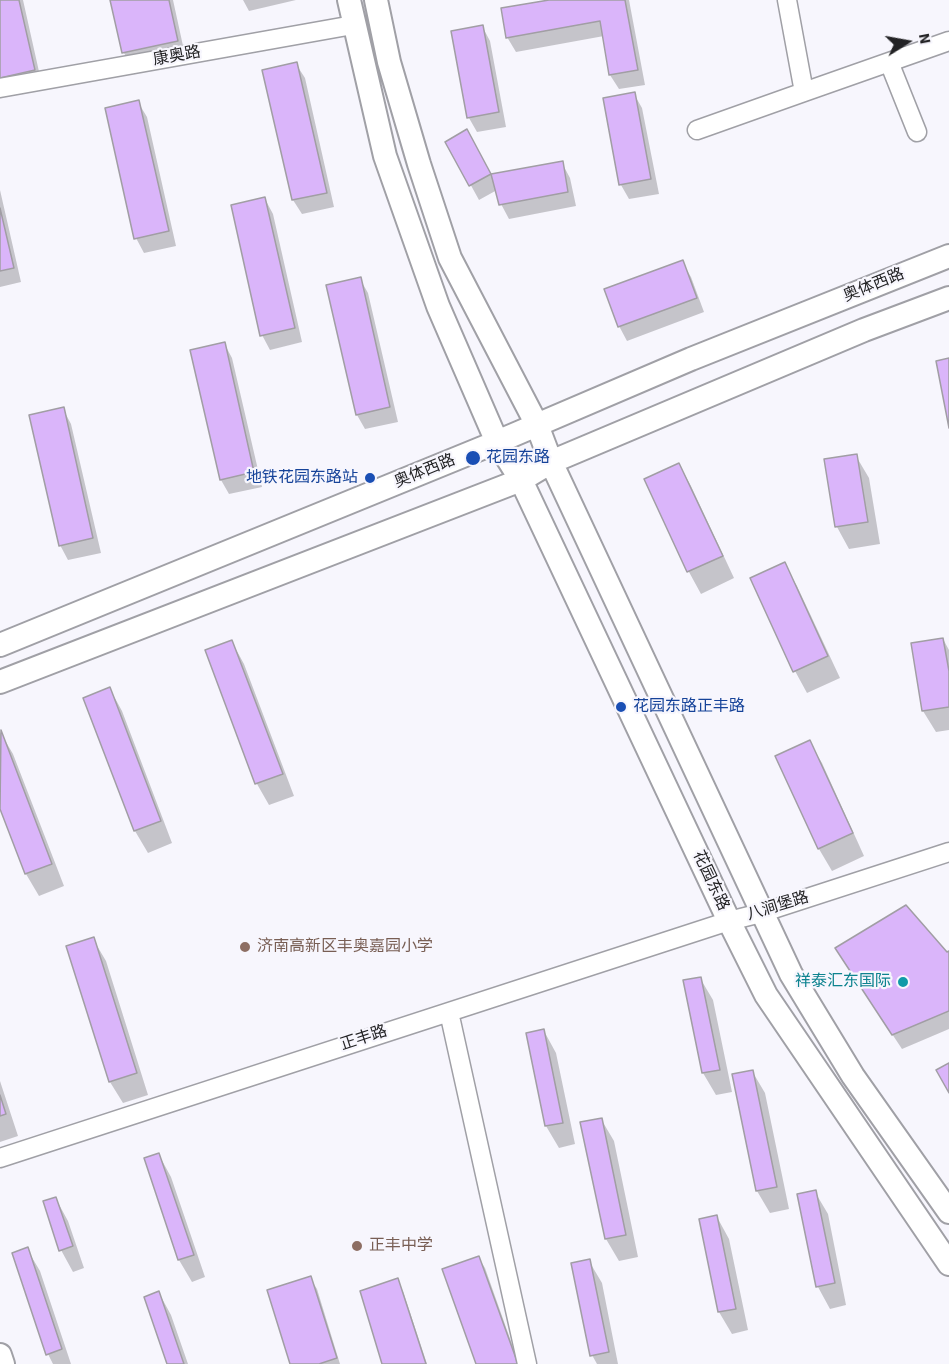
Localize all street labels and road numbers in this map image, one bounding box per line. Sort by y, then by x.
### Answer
street label: 康奥路 [152,43,202,71]
street label: 奥体西路 [841,265,907,307]
street label: 奥体西路 [392,451,458,493]
street label: 花园东路 [688,848,732,914]
street label: 八涧堡路 [745,888,811,926]
street label: 正丰路 [338,1022,390,1056]

